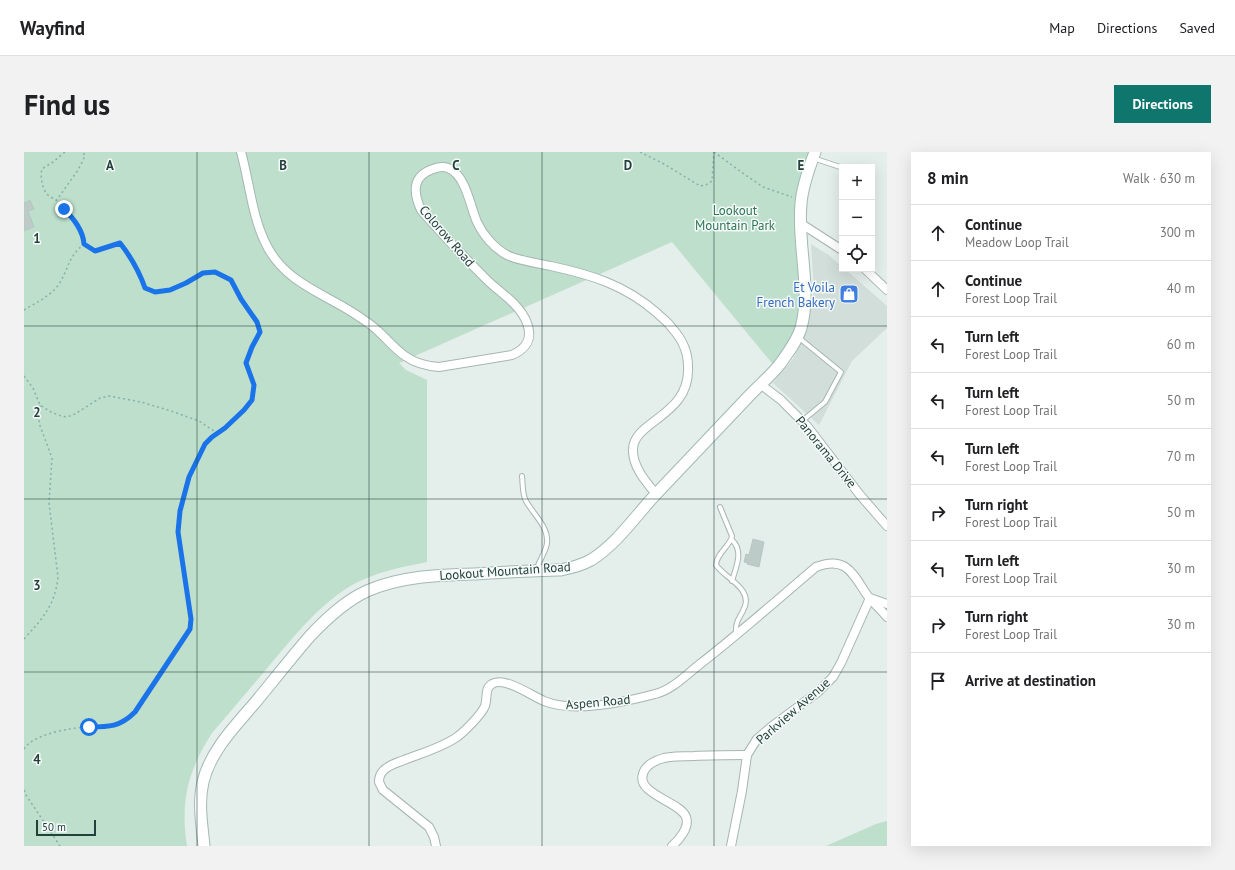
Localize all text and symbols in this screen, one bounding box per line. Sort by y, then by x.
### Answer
text: Wayfind [20,16,85,40]
text: Map [1049,19,1075,37]
text: Directions [1097,19,1157,37]
text: Saved [1179,19,1215,37]
button: Directions [1114,85,1211,123]
text: Find us [24,86,110,123]
text: A [106,157,114,174]
text: B [279,157,287,174]
text: C [452,157,460,174]
text: D [624,157,632,174]
text: E [798,157,805,174]
map controls [839,164,875,272]
button: + [839,164,875,200]
text: 8 min [927,167,968,189]
text: Walk · 630 m [1123,170,1195,187]
route end [55,200,73,218]
button: − [839,200,875,236]
street label: Colorow Road [416,202,478,270]
park label: Lookout Mountain Park [695,202,776,234]
text: Continue [965,215,1022,234]
icon: ahead [927,222,949,244]
text: 300 m [1160,224,1195,241]
text: 1 [33,230,41,247]
text: Meadow Loop Trail [965,234,1069,251]
button: locate [839,236,875,272]
text: Continue [965,271,1022,290]
icon: ahead [927,278,949,300]
place label: Et Voila French Bakery [757,279,835,311]
text: 40 m [1167,280,1195,297]
shop icon: Et Voila French Bakery [838,283,860,305]
text: Forest Loop Trail [965,290,1057,307]
text: Turn left [965,327,1019,346]
icon: left [927,334,949,356]
text: 60 m [1167,336,1195,353]
text: Forest Loop Trail [965,346,1057,363]
text: Turn left [965,383,1019,402]
icon: left [927,390,949,412]
text: 50 m [1167,392,1195,409]
text: Forest Loop Trail [965,402,1057,419]
text: 2 [33,404,41,421]
street label: Panorama Drive [792,413,860,491]
text: Turn left [965,439,1019,458]
icon: left [927,446,949,468]
text: 70 m [1167,448,1195,465]
text: Forest Loop Trail [965,458,1057,475]
text: Turn right [965,495,1028,514]
icon: right [927,502,949,524]
text: 50 m [1167,504,1195,521]
text: Forest Loop Trail [965,514,1057,531]
text: Turn left [965,551,1019,570]
street label: Lookout Mountain Road [439,558,571,584]
icon: left [927,558,949,580]
text: 30 m [1167,560,1195,577]
text: Forest Loop Trail [965,570,1057,587]
text: 3 [33,577,41,594]
text: Turn right [965,607,1028,626]
icon: right [927,614,949,636]
text: 30 m [1167,616,1195,633]
text: Forest Loop Trail [965,626,1057,643]
icon: arrive [927,670,949,692]
text: Arrive at destination [965,671,1096,690]
street label: Parkview Avenue [752,674,834,748]
street label: Aspen Road [565,691,631,713]
route start [80,718,98,736]
text: 4 [33,751,41,768]
scale bar [36,818,96,837]
text: 50 m [42,820,66,834]

